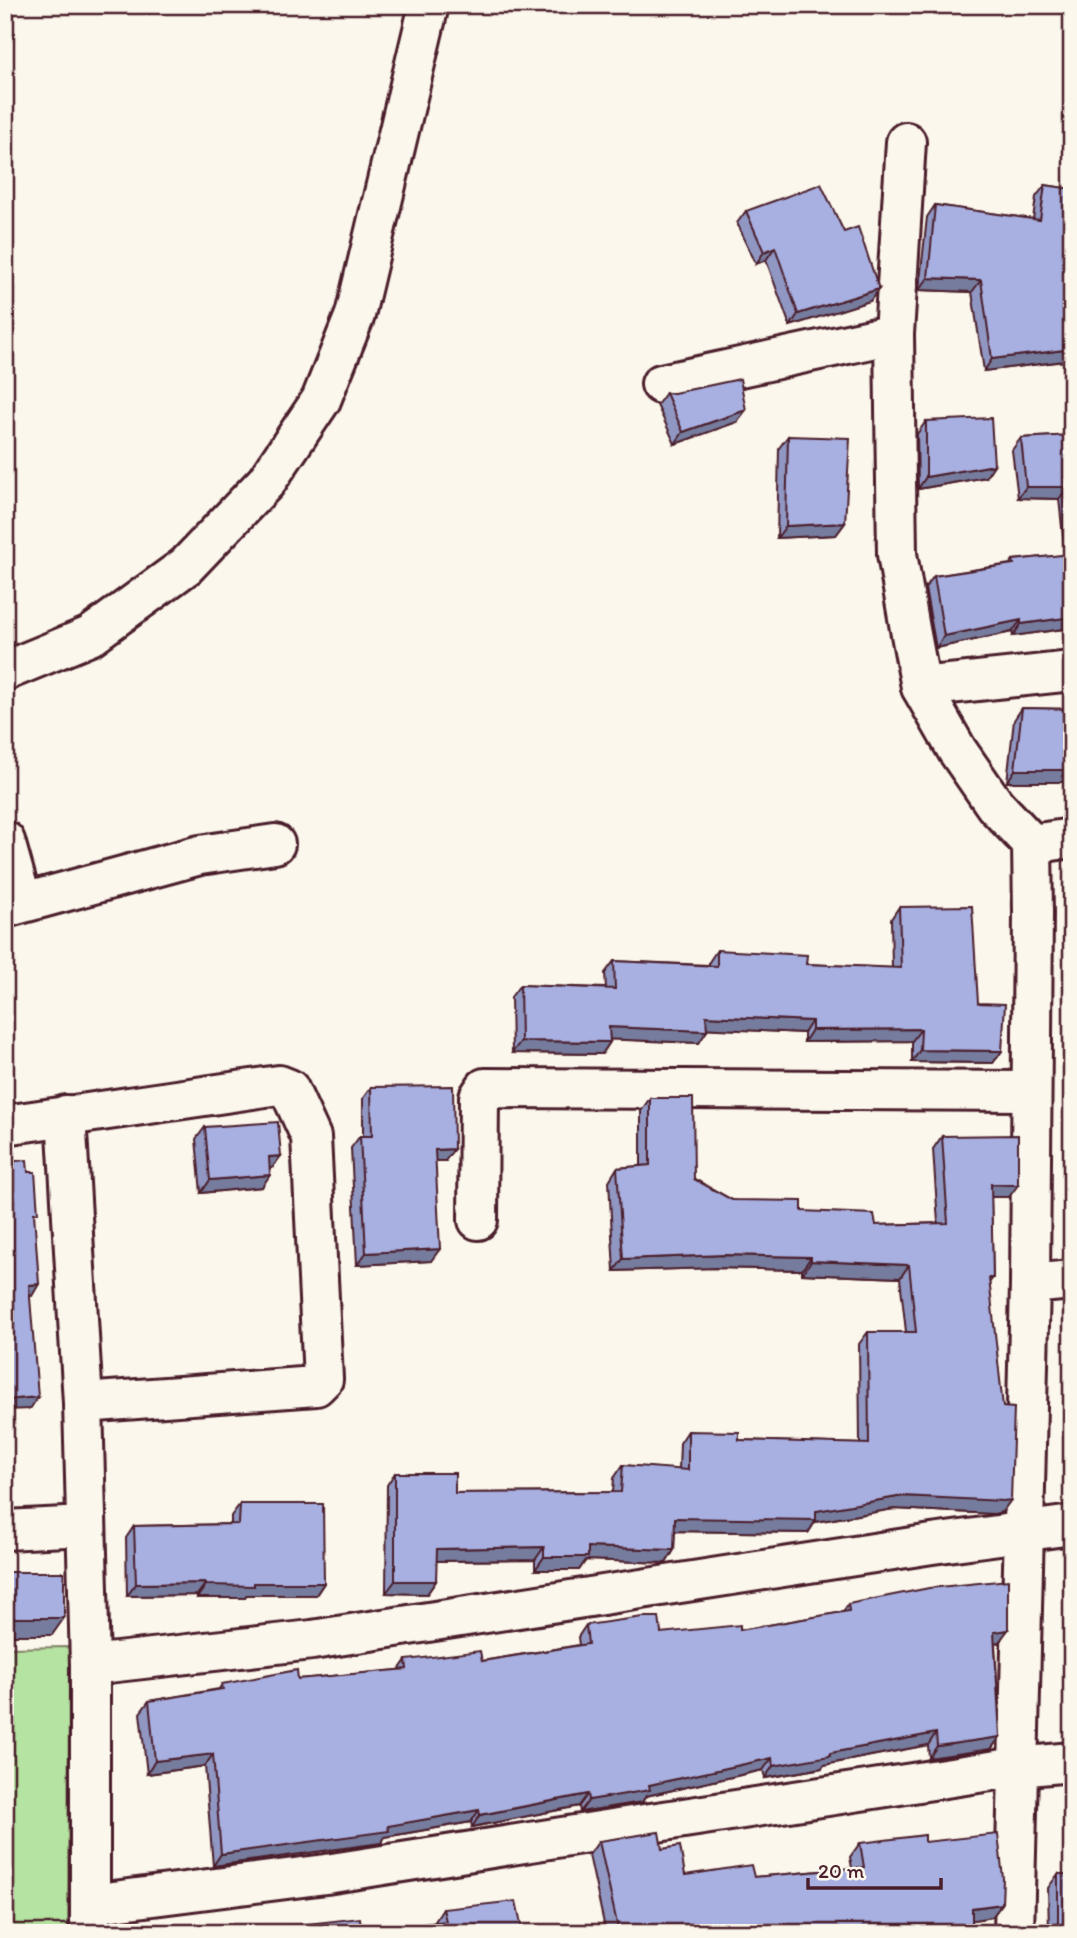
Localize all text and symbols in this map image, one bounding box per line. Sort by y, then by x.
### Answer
scale bar [808,1847,940,1891]
text: 20 m [818,1858,865,1883]

